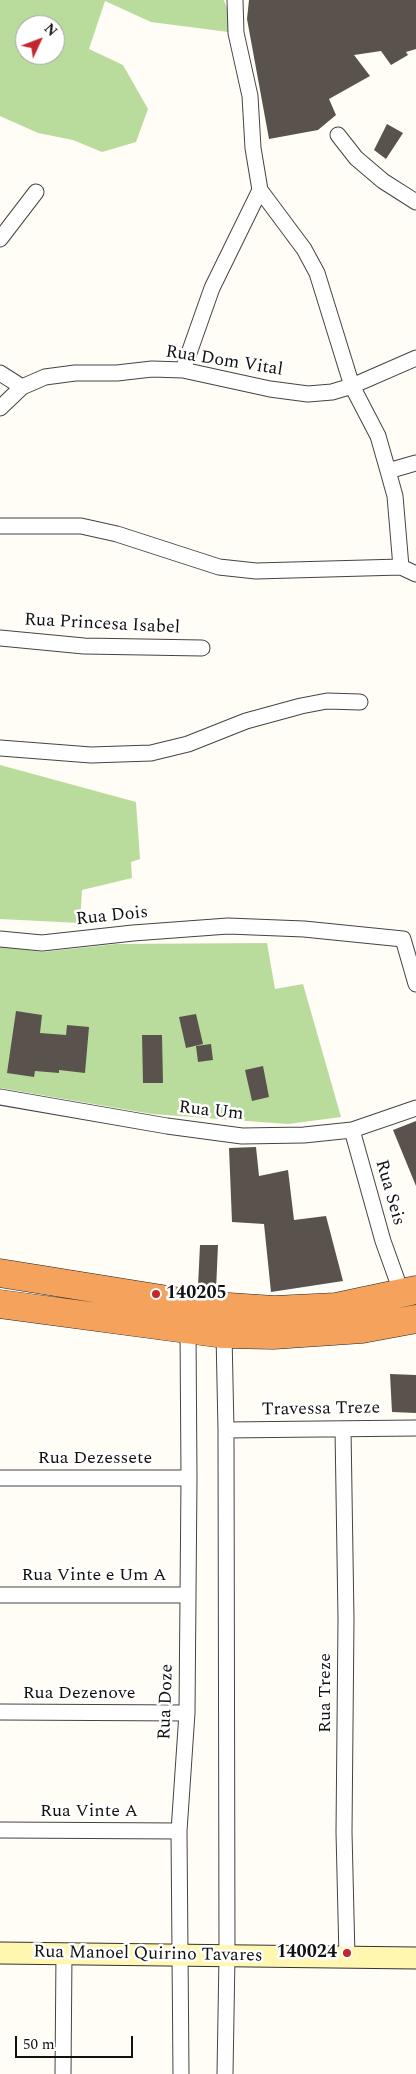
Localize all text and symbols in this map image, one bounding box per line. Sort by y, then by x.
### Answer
north arrow [15,15,65,65]
text: N [39,19,62,41]
street label: Rua Dom Vital [164,342,284,382]
street label: Rua Princesa Isabel [24,610,180,640]
street label: Rua Dois [75,902,149,932]
street label: Rua Um [178,1098,244,1126]
street label: Rua Seis [369,1158,409,1228]
place label: 140205 [166,1283,227,1305]
marker: 140205 [150,1288,162,1300]
street label: Travessa Treze [262,1398,380,1422]
street label: Rua Dezessete [38,1448,152,1470]
street label: Rua Vinte e Um A [21,1565,167,1587]
street label: Rua Treze [315,1653,337,1733]
street label: Rua Doze [155,1664,179,1740]
street label: Rua Dezenove [23,1683,135,1705]
street label: Rua Vinte A [40,1801,138,1823]
street label: Rua Manoel Quirino Tavares [33,1942,263,1968]
place label: 140024 [276,1942,337,1964]
marker: 140024 [341,1947,353,1959]
scale bar [18,2026,135,2058]
text: 50 m [23,2033,55,2056]

